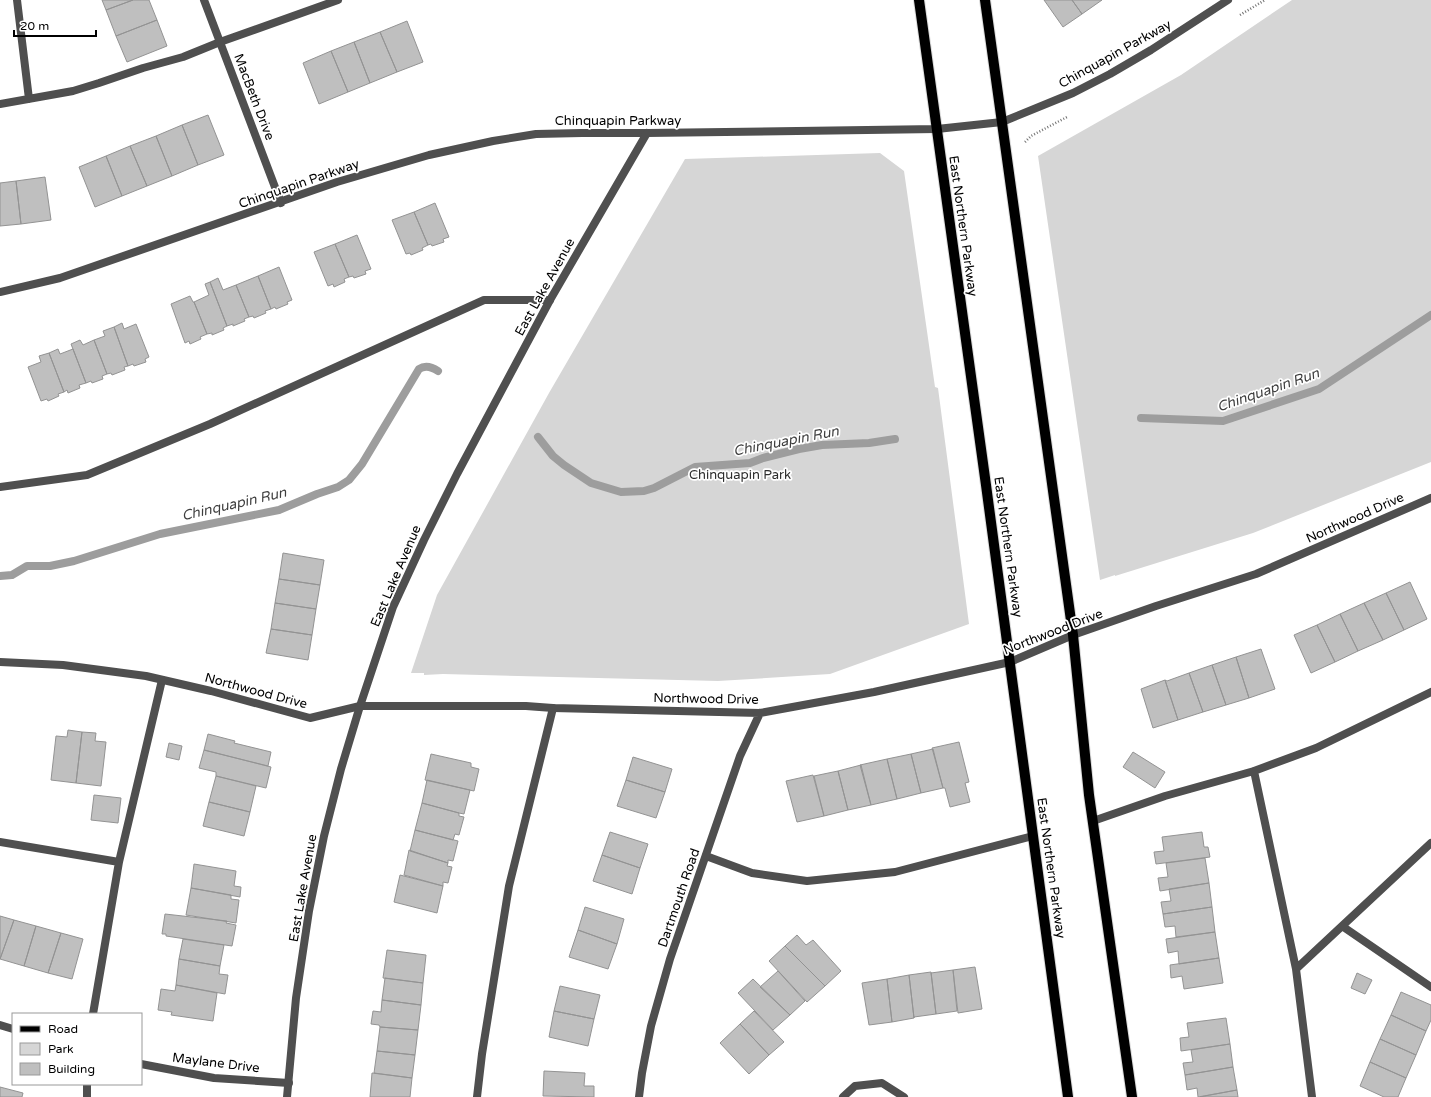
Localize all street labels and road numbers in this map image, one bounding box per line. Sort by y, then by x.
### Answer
street label: Chinquapin Parkway [1056,16,1174,92]
street label: MacBeth Drive [230,51,278,143]
street label: Chinquapin Parkway [555,113,681,129]
street label: East Northern Parkway [945,155,981,297]
street label: Chinquapin Parkway [237,156,361,212]
street label: East Lake Avenue [512,235,578,339]
street label: East Northern Parkway [990,476,1026,618]
street label: Northwood Drive [1304,489,1406,547]
street label: East Lake Avenue [367,523,425,629]
street label: Northwood Drive [1001,606,1105,658]
street label: Northwood Drive [203,670,309,712]
street label: Northwood Drive [653,690,759,708]
street label: East Northern Parkway [1033,797,1069,939]
street label: East Lake Avenue [286,833,320,943]
street label: Dartmouth Road [655,846,703,950]
street label: Maylane Drive [171,1050,261,1076]

